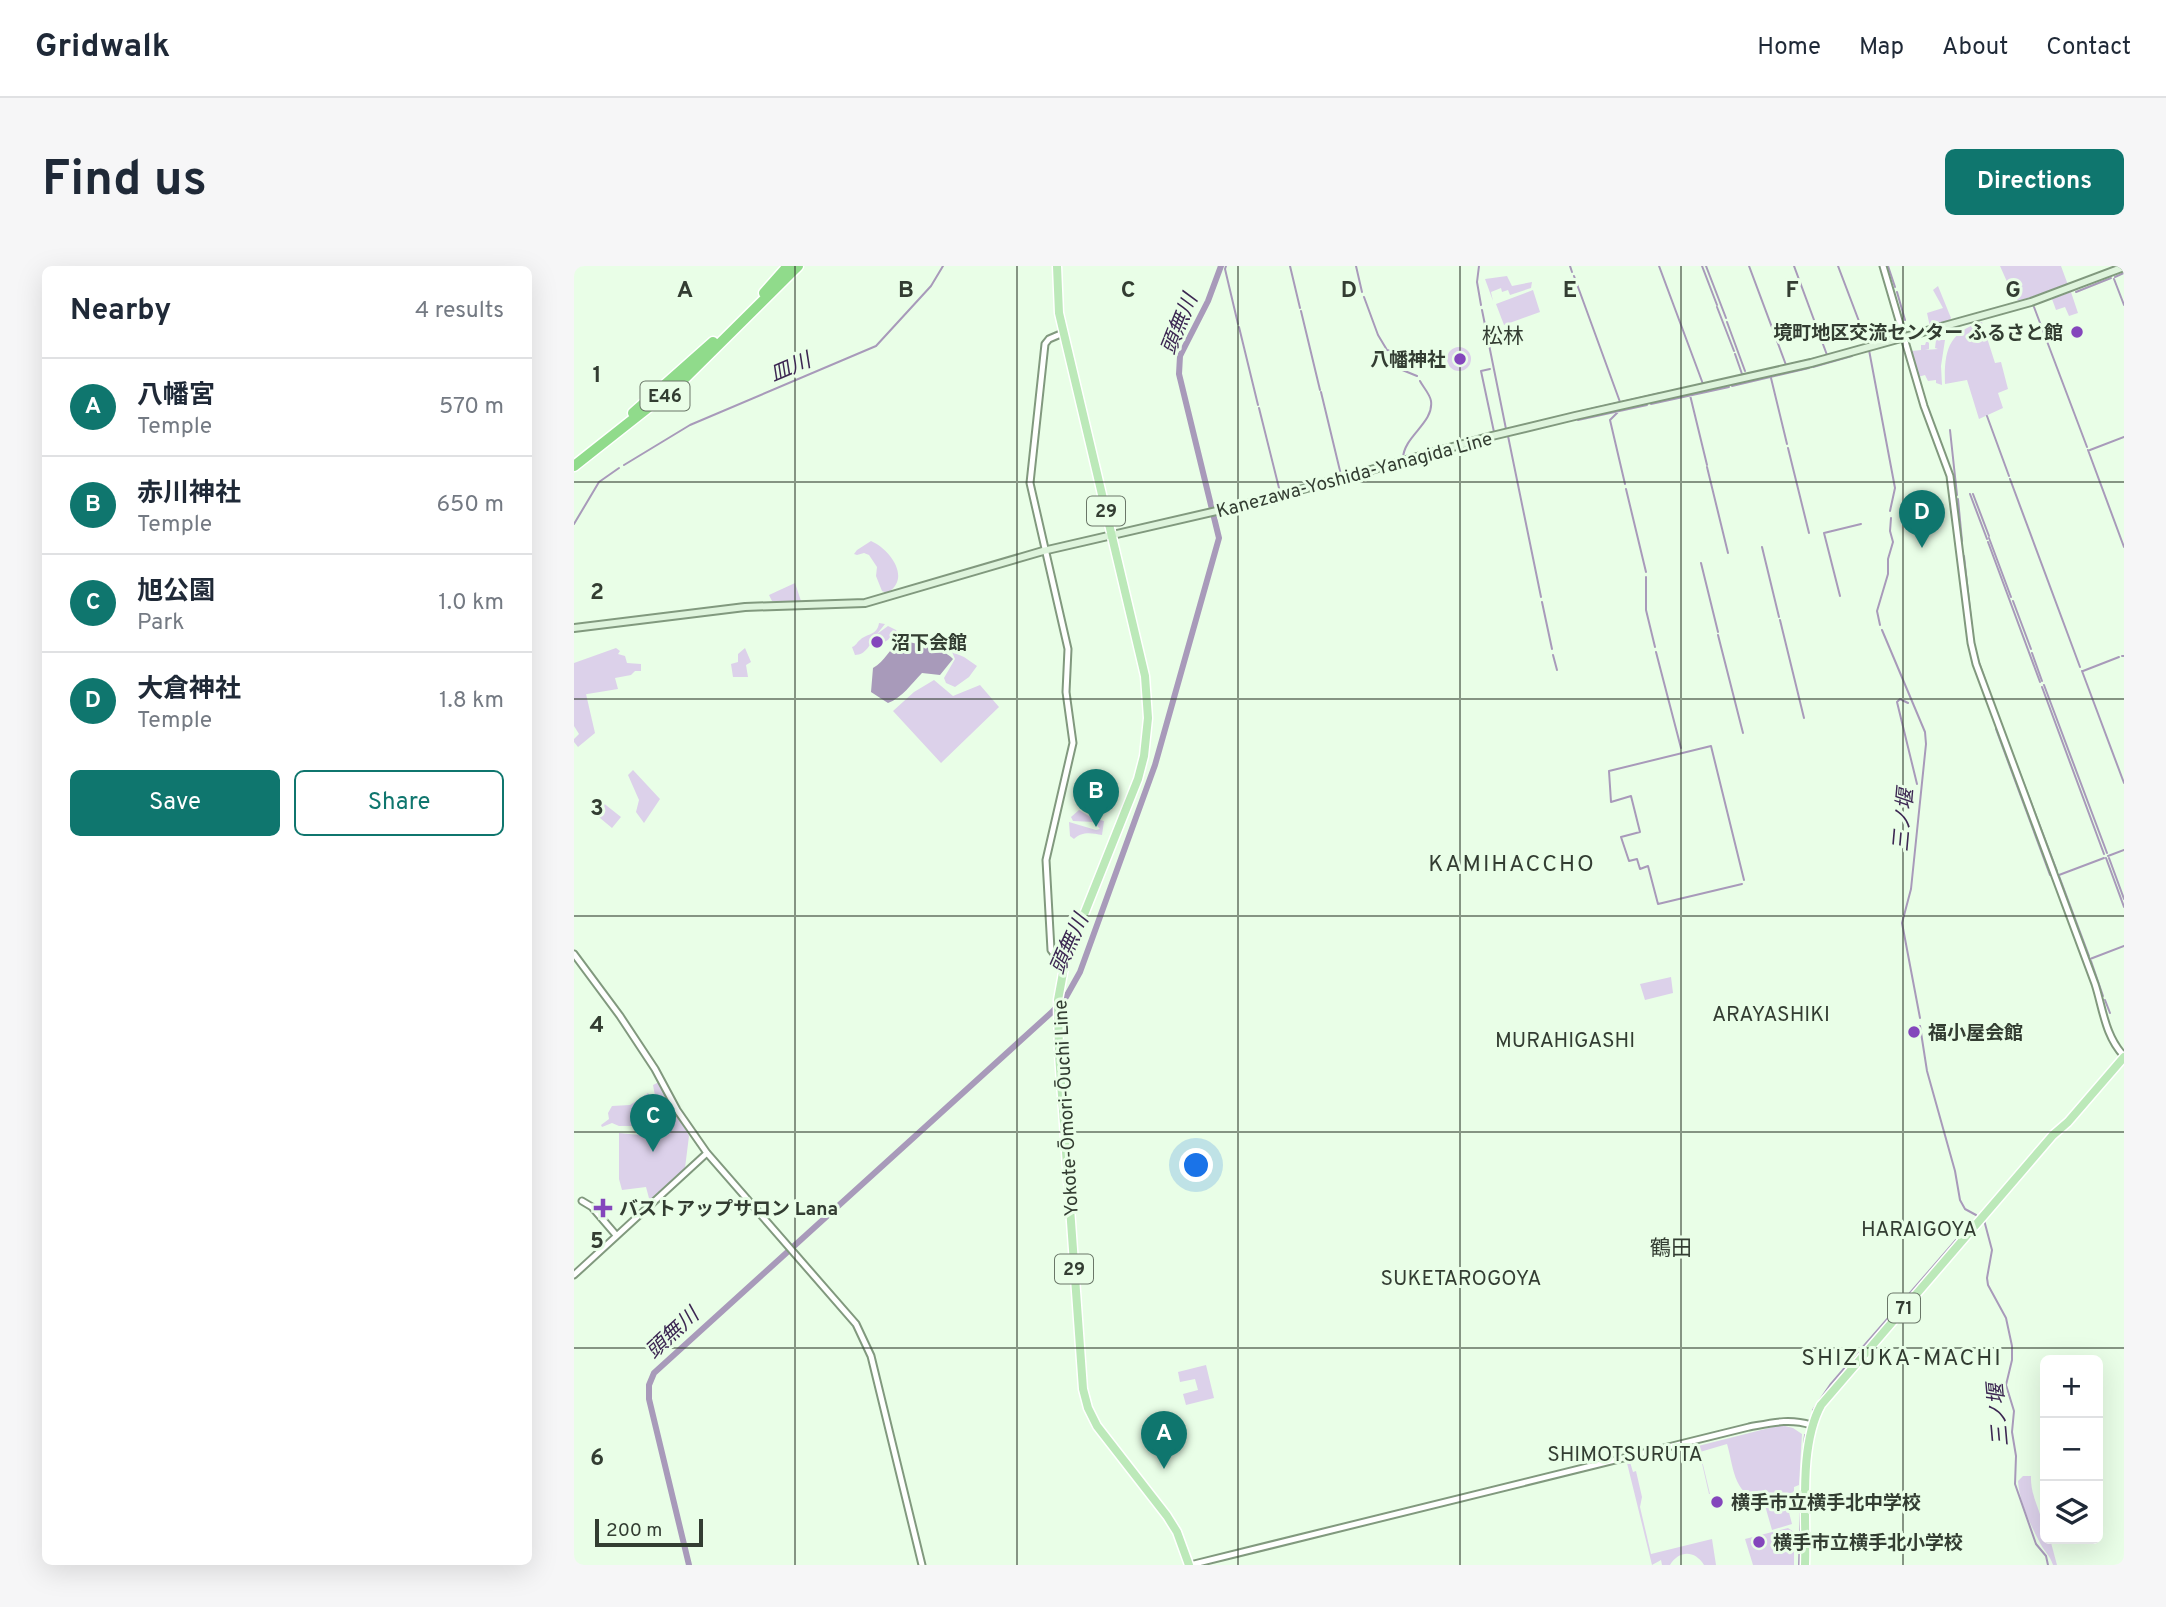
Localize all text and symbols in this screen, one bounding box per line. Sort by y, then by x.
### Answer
text: Gridwalk [35,27,170,69]
text: Home [1757,33,1821,63]
text: Map [1859,33,1904,63]
text: About [1942,33,2008,63]
text: Contact [2046,33,2131,63]
button: Directions [1945,149,2124,215]
text: Find us [42,151,207,213]
text: A [677,277,693,306]
text: B [898,277,914,306]
text: C [1121,277,1135,306]
text: D [1341,277,1357,306]
text: E [1563,277,1577,306]
text: F [1785,277,1799,306]
text: G [2005,277,2021,306]
water label: 頭無川 [1156,288,1205,359]
text: Nearby [70,293,171,330]
text: 4 results [415,297,504,326]
place label: 境町地区交流センター ふるさと館 [1773,322,2063,346]
district label: 松林 [1482,324,1524,351]
marker: 境町地区交流センター ふるさと館 [2069,324,2085,340]
water label: 皿川 [766,347,817,389]
place label: 八幡神社 [1370,349,1446,373]
marker: 八幡神社 [1452,351,1468,367]
text: 1 [592,362,602,391]
text: 八幡宮 [137,380,215,413]
road number: E46 [640,382,690,411]
text: A [85,393,101,422]
text: 570 m [439,393,504,422]
text: Temple [137,413,212,442]
street label: Kanezawa-Yoshida-Yanagida Line [1214,427,1495,524]
text: 赤川神社 [137,478,241,511]
pin: D [1899,490,1945,548]
text: B [85,491,101,520]
text: 650 m [436,491,504,520]
road number: 29 [1087,496,1125,526]
text: Temple [137,511,212,540]
text: 旭公園 [137,576,215,609]
text: 2 [590,579,604,608]
text: C [86,589,100,618]
text: 1.0 km [438,589,504,618]
text: Park [137,609,184,638]
place label: 沼下会館 [891,632,967,656]
marker: 沼下会館 [869,634,885,650]
text: 大倉神社 [137,674,241,707]
text: D [85,687,101,716]
text: 1.8 km [439,687,504,716]
text: Temple [137,707,212,736]
pin: B [1073,769,1119,827]
button: Save [70,770,280,836]
button: Share [294,770,504,836]
water label: 三ノ堰 [1888,784,1921,853]
text: 3 [590,795,604,824]
district label: KAMIHACCHO [1428,851,1596,880]
water label: 頭無川 [1045,909,1096,979]
street label: Yokote-Ōmori-Ōuchi Line [1048,999,1085,1217]
district label: ARAYASHIKI [1712,1002,1830,1029]
text: 4 [590,1012,604,1041]
place label: 福小屋会館 [1928,1022,2023,1046]
marker: 福小屋会館 [1906,1024,1922,1040]
district label: MURAHIGASHI [1495,1028,1635,1055]
pin: C [630,1094,676,1152]
your location [1179,1148,1213,1182]
marker: バストアップサロン Lana [593,1198,613,1218]
place label: バストアップサロン Lana [619,1198,838,1222]
district label: HARAIGOYA [1861,1217,1977,1244]
text: 5 [590,1228,604,1257]
district label: 鶴田 [1650,1236,1692,1263]
road number: 29 [1055,1254,1093,1284]
district label: SUKETAROGOYA [1381,1266,1541,1293]
road number: 71 [1888,1294,1920,1322]
water label: 頭無川 [641,1301,707,1365]
district label: SHIZUKA-MACHI [1801,1345,2003,1374]
map controls [2040,1355,2103,1544]
button: + [2040,1355,2103,1418]
water label: 三ノ堰 [1983,1378,2016,1447]
pin: A [1141,1411,1187,1469]
button: − [2040,1418,2103,1481]
district label: SHIMOTSURUTA [1547,1442,1703,1469]
text: 6 [590,1445,604,1474]
button: layers [2040,1481,2103,1544]
place label: 横手市立横手北中学校 [1731,1492,1921,1516]
marker: 横手市立横手北中学校 [1709,1494,1725,1510]
scale bar [595,1516,704,1548]
text: 200 m [606,1519,662,1543]
place label: 横手市立横手北小学校 [1773,1532,1963,1556]
marker: 横手市立横手北小学校 [1751,1534,1767,1550]

